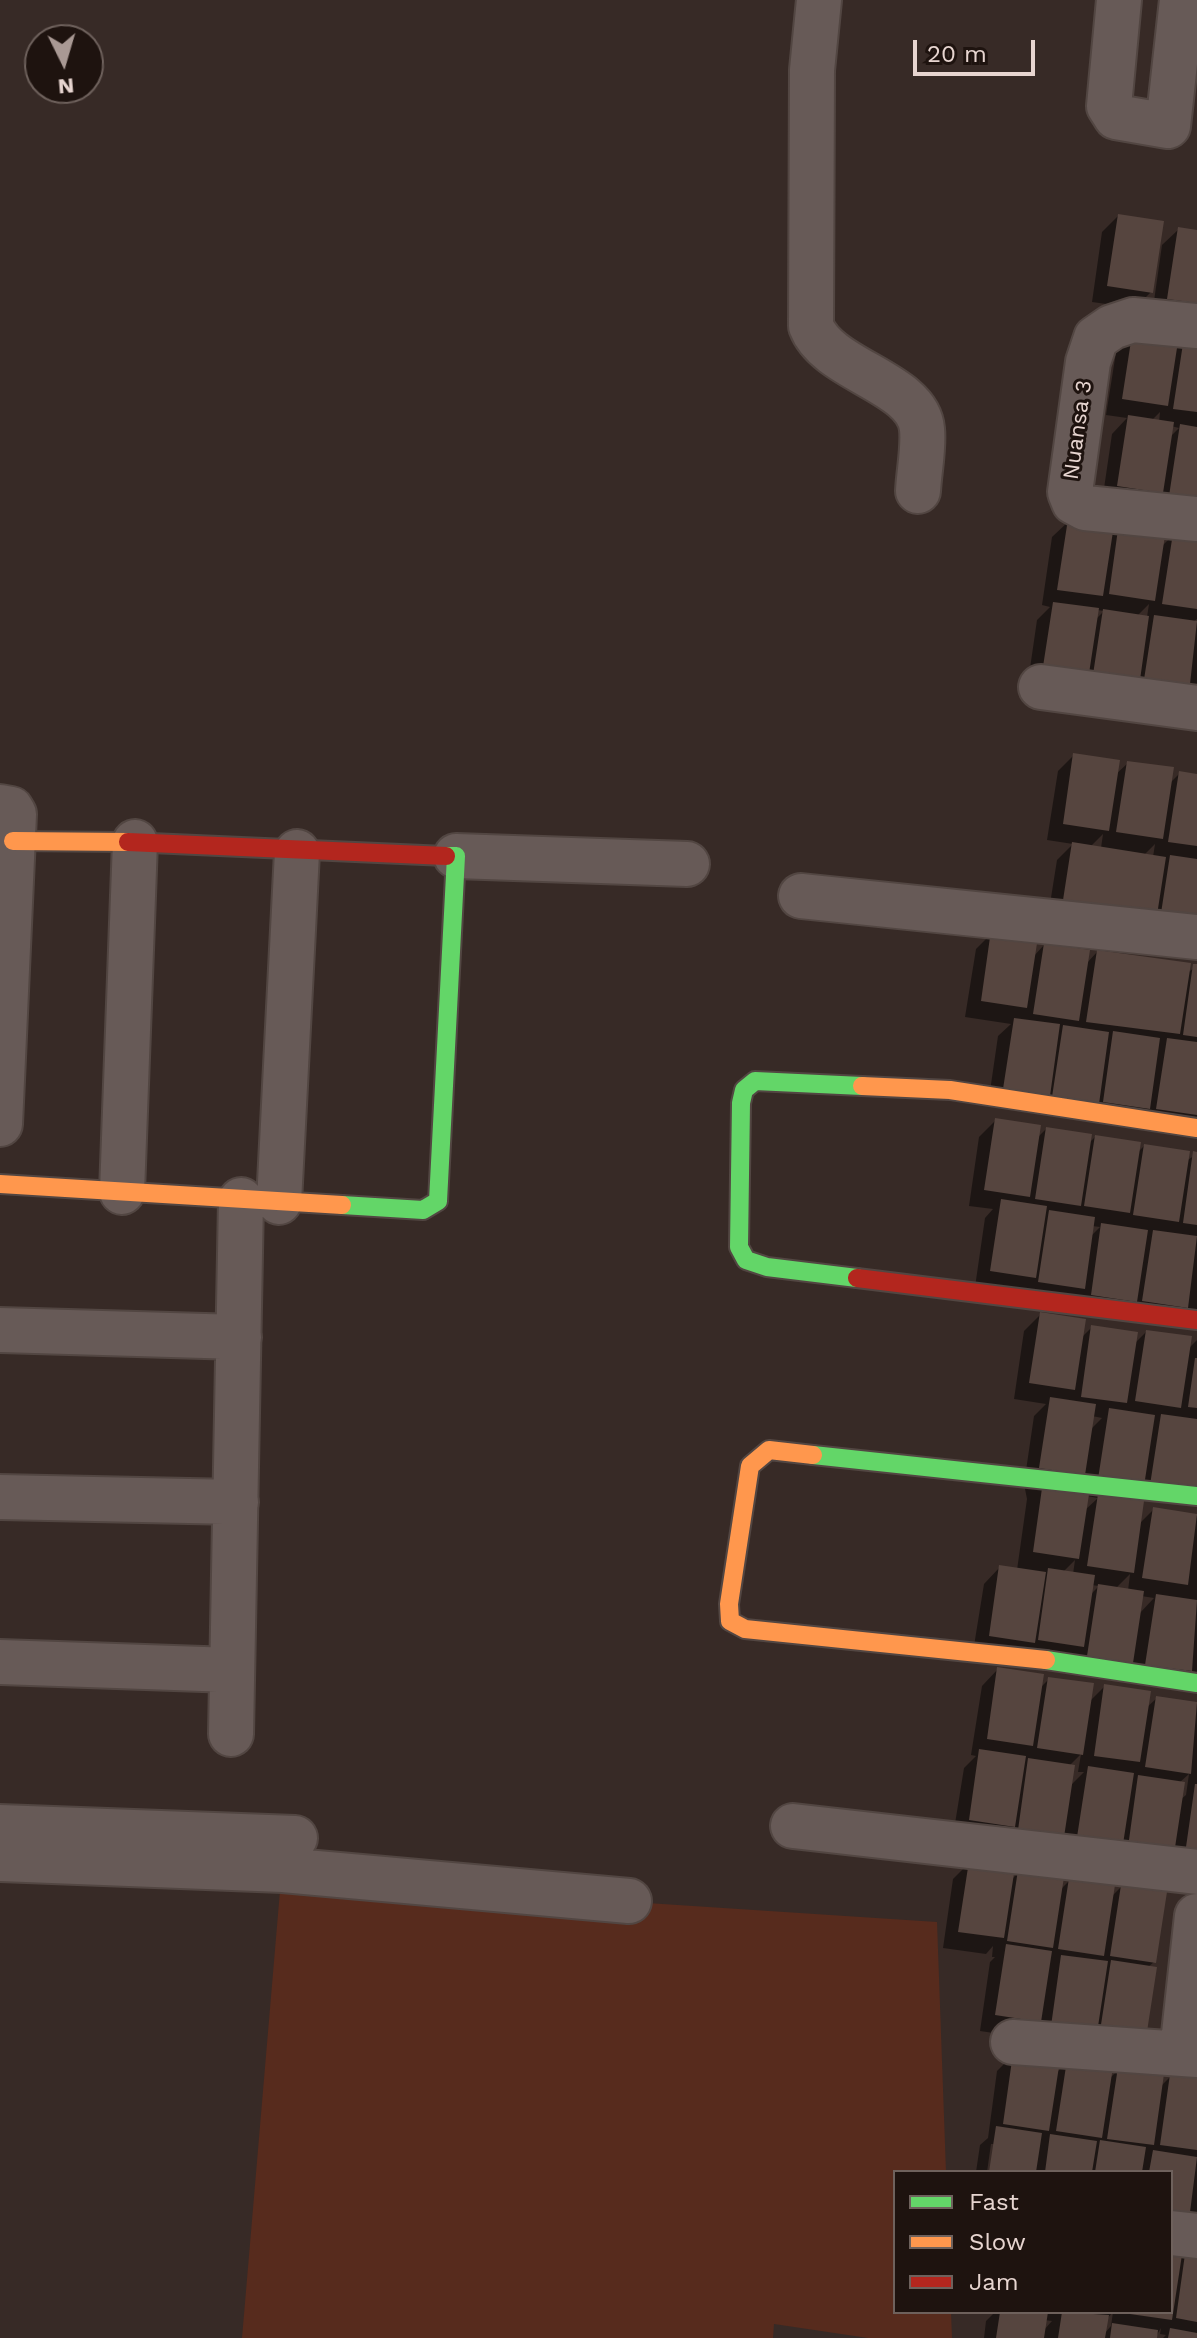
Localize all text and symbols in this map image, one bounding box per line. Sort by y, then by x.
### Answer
north arrow [24,24,104,104]
scale bar [917,24,1039,74]
text: 20 m [927,40,987,68]
text: N [57,73,75,100]
street label: Nuansa 3 [1058,379,1098,481]
legend [893,2170,1173,2314]
text: Fast [969,2188,1019,2216]
text: Slow [969,2228,1026,2256]
text: Jam [969,2268,1019,2296]

